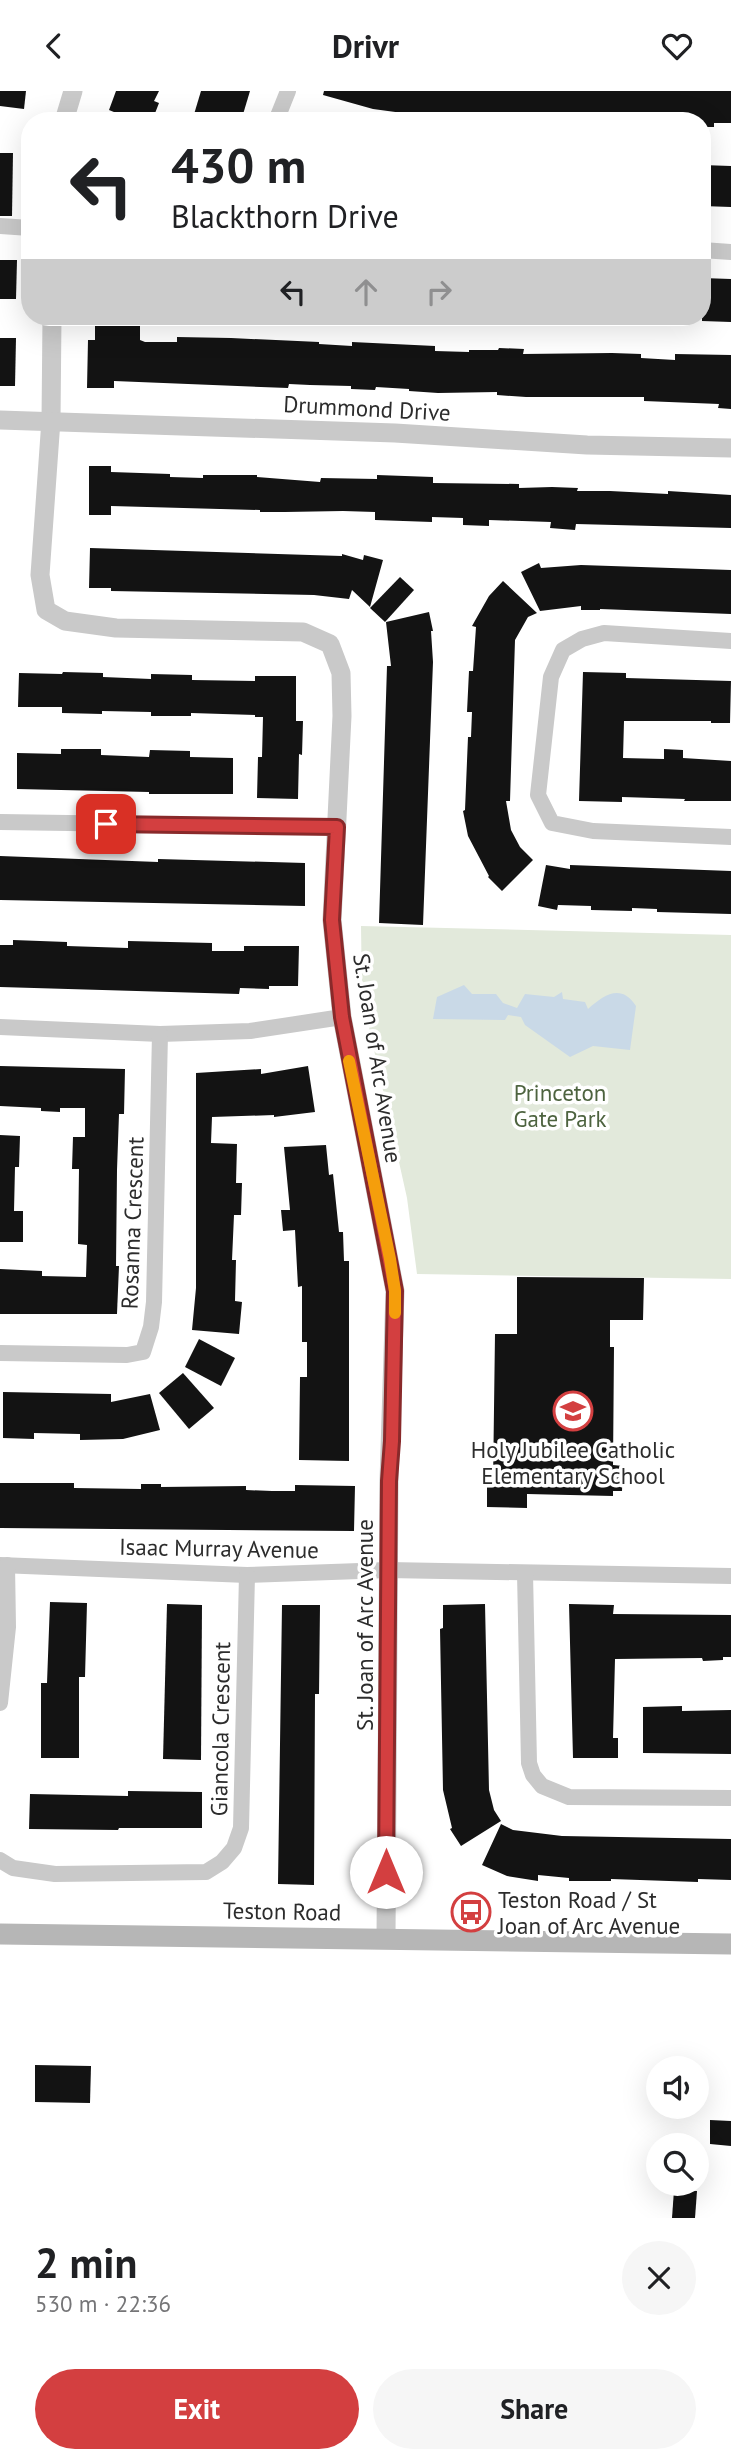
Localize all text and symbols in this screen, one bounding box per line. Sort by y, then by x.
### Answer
text: Drivr [332,25,399,67]
icon: back [35,27,73,65]
icon: heart [658,27,696,65]
text: 430 m [171,133,306,197]
icon: left [56,140,147,231]
text: Blackthorn Drive [171,195,399,237]
icon: left [274,273,312,311]
icon: ahead [347,273,385,311]
icon: right [420,273,458,311]
street label: Drummond Drive [283,389,451,427]
pin [76,794,136,854]
icon: arrive [87,805,125,843]
street label: St. Joan of Arc Avenue [347,951,409,1165]
park label: Princeton Gate Park [513,1078,607,1133]
street label: Rosanna Crescent [114,1136,150,1310]
school or university icon: Holy Jubilee Catholic Elementary School [552,1390,594,1432]
place label: Holy Jubilee Catholic Elementary School [471,1435,675,1490]
street label: St. Joan of Arc Avenue [350,1519,379,1731]
street label: Isaac Murray Avenue [119,1532,319,1564]
street label: Giancola Crescent [204,1641,236,1816]
position arrow [349,1835,423,1909]
place label: Teston Road / St Joan of Arc Avenue [497,1885,680,1940]
bus stop icon: Teston Road / St Joan of Arc Avenue [450,1891,492,1933]
street label: Teston Road [223,1895,341,1927]
map controls [646,2056,709,2196]
button: sound [646,2056,709,2119]
button: search [646,2133,709,2196]
text: 2 min [35,2235,137,2290]
button: close [622,2241,696,2315]
text: 530 m · 22:36 [35,2289,171,2318]
button: Exit [35,2369,359,2449]
button: Share [373,2369,696,2449]

